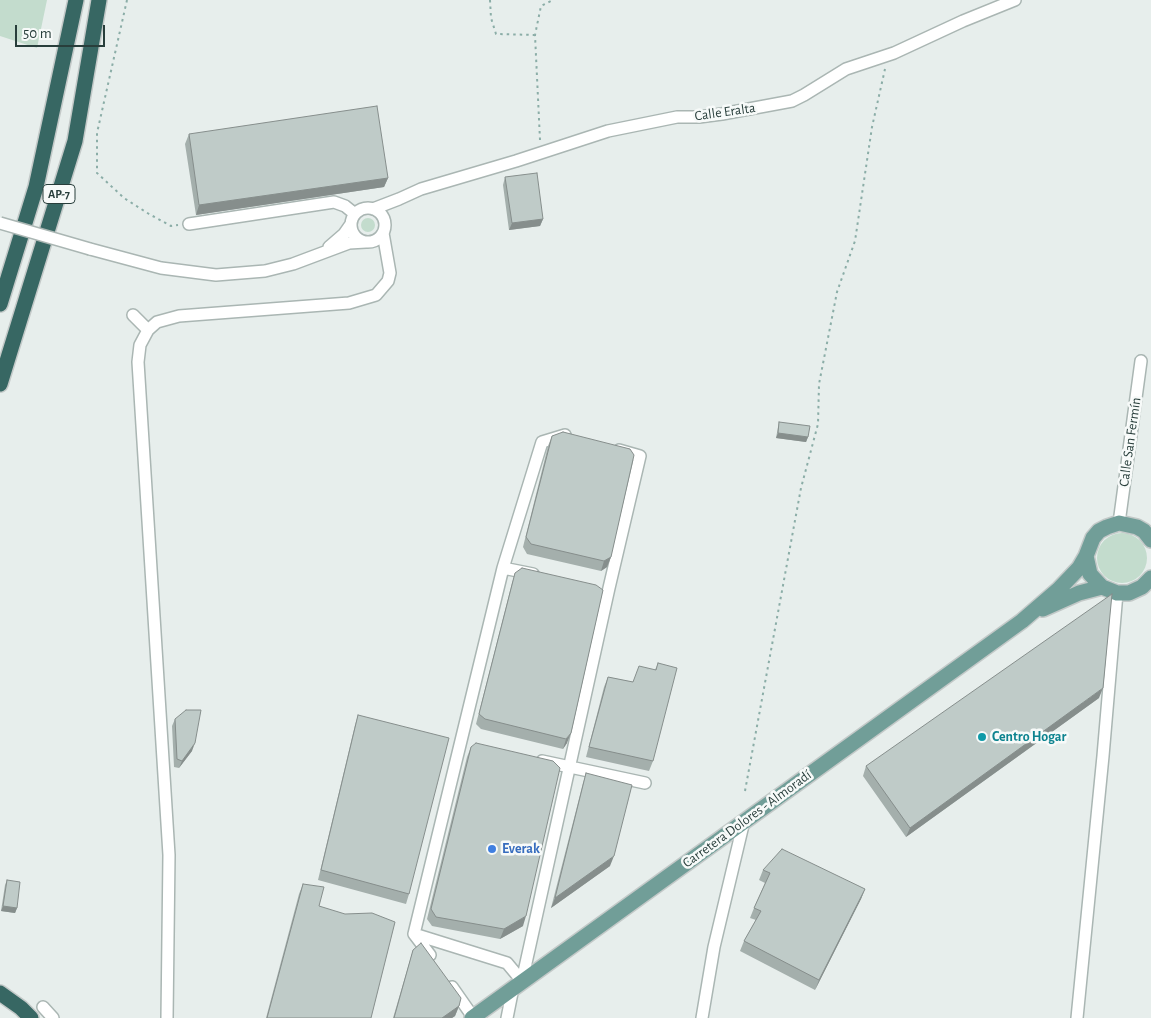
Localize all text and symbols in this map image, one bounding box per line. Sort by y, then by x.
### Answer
scale bar [18,15,108,47]
text: 50 m [23,26,52,41]
street label: Calle Eralta [693,99,757,125]
road number: AP-7 [43,184,75,203]
street label: Calle San Fermín [1115,396,1145,488]
place label: Centro Hogar [992,729,1066,745]
marker: Centro Hogar [976,731,988,743]
street label: Carretera Dolores - Almoradí [679,767,815,871]
place label: Everak [502,841,540,857]
marker: Everak [486,843,498,855]

